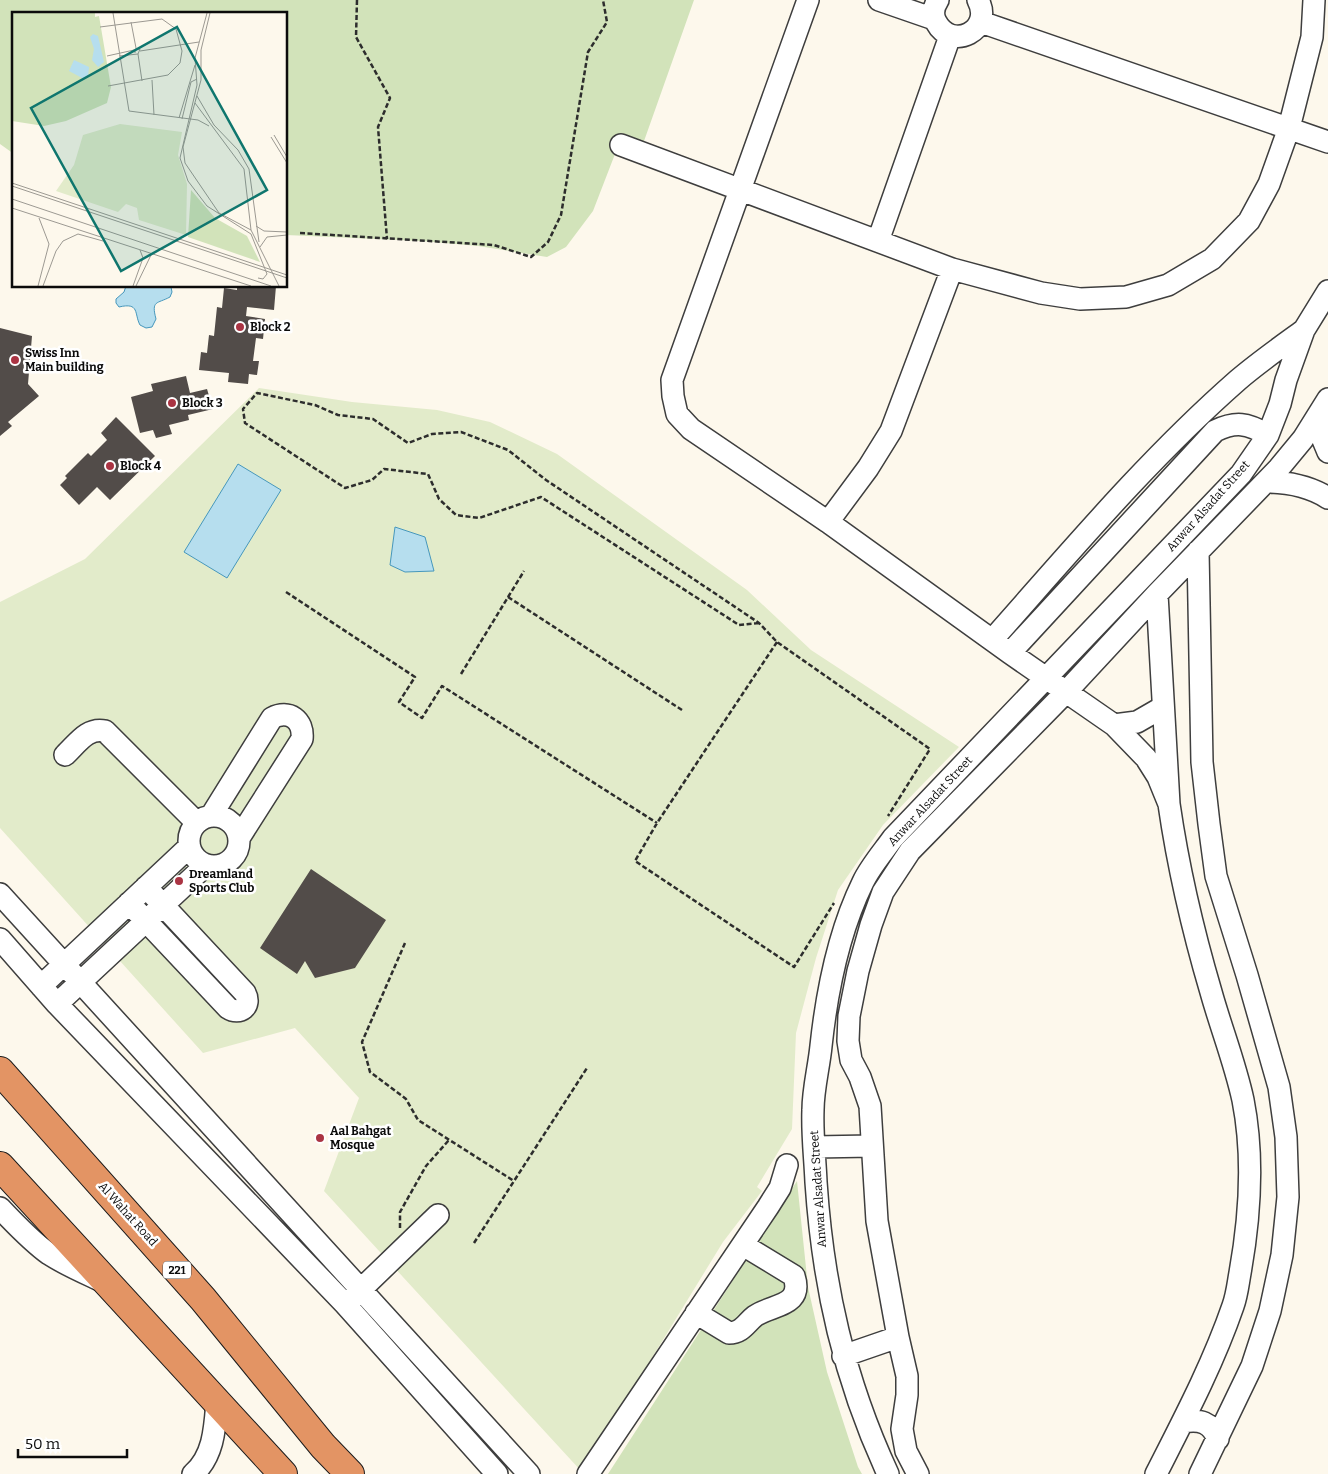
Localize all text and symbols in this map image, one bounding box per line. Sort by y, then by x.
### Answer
inset map [12,12,288,288]
place label: Block 2 [250,320,291,334]
marker: Block 2 [234,321,246,333]
place label: Swiss Inn Main building [25,346,104,374]
marker: Swiss Inn Main building [9,354,21,366]
place label: Block 3 [182,396,223,410]
marker: Block 3 [166,397,178,409]
street label: Anwar Alsadat Street [1164,457,1253,554]
place label: Block 4 [120,459,162,473]
marker: Block 4 [104,460,116,472]
street label: Anwar Alsadat Street [885,753,976,849]
place label: Dreamland Sports Club [189,867,254,895]
marker: Dreamland Sports Club [173,875,185,887]
place label: Aal Bahgat Mosque [330,1124,391,1152]
street label: Anwar Alsadat Street [807,1129,829,1248]
marker: Aal Bahgat Mosque [314,1132,326,1144]
street label: Al Wahat Road [96,1179,160,1249]
road number: 221 [163,1262,191,1278]
scale bar [18,1426,126,1458]
text: 50 m [25,1435,61,1453]

